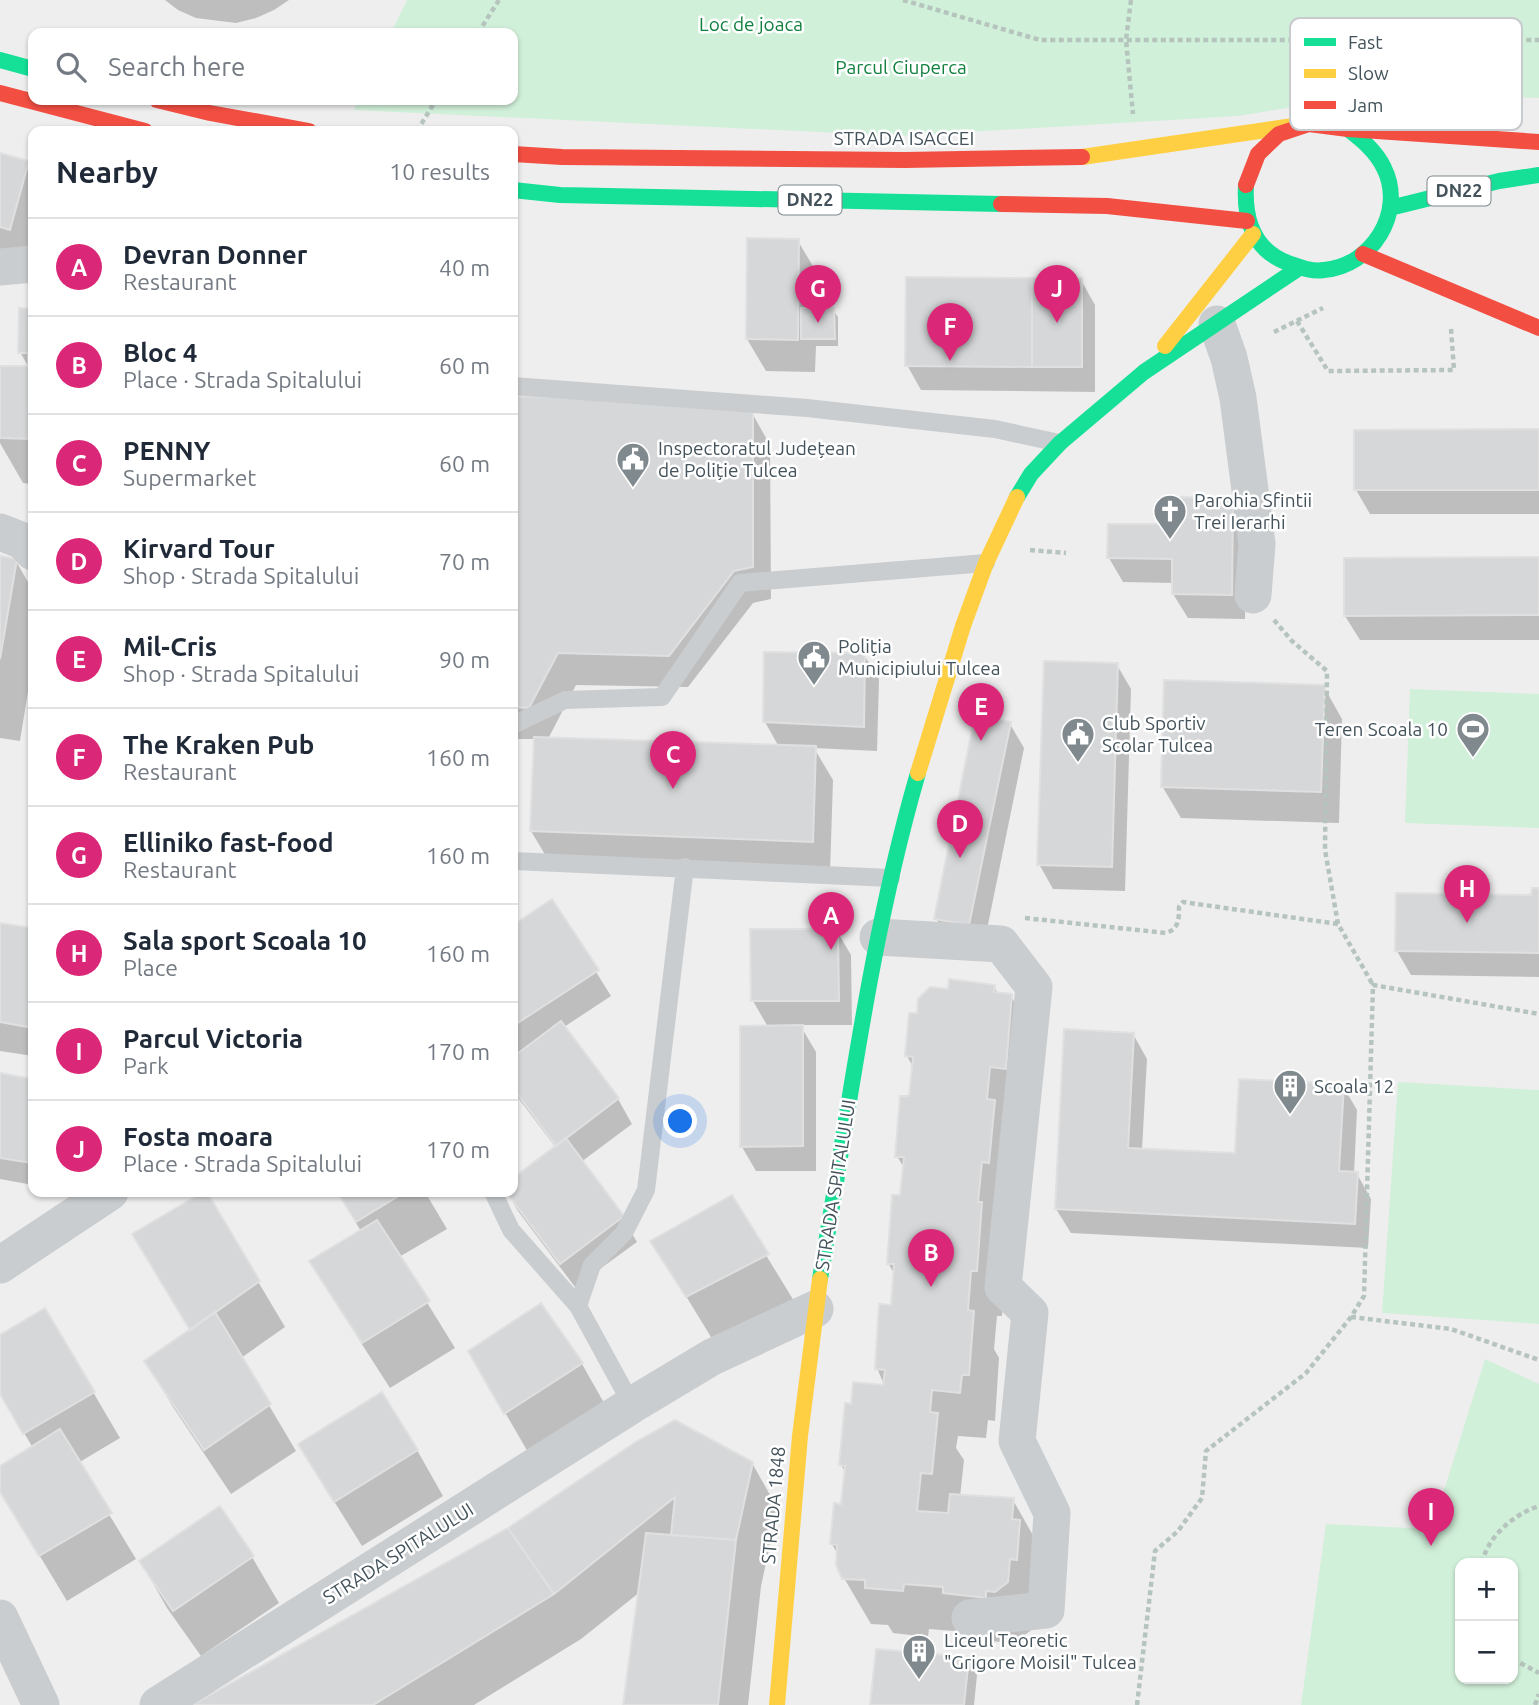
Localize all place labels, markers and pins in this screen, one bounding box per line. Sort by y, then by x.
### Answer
pin: G [795,265,841,323]
pin: J [1034,265,1080,323]
pin: F [927,303,973,361]
place label: Inspectoratul Județean de Poliție Tulcea [658,437,856,481]
public building icon: Inspectoratul Județean de Poliție Tulcea [614,440,652,489]
place label: Parohia Sfintii Trei Ierarhi [1194,489,1312,533]
church icon: Parohia Sfintii Trei Ierarhi [1151,492,1189,541]
place label: Poliția Municipiului Tulcea [838,635,1001,679]
public building icon: Poliția Municipiului Tulcea [795,638,833,687]
pin: E [958,683,1004,741]
sports icon: Teren Scoala 10 [1454,710,1492,759]
place label: Club Sportiv Scolar Tulcea [1102,712,1213,756]
public building icon: Club Sportiv Scolar Tulcea [1059,715,1097,764]
place label: Teren Scoala 10 [1315,718,1448,740]
pin: C [650,731,696,789]
pin: D [937,800,983,858]
pin: H [1444,865,1490,923]
pin: A [808,892,854,950]
building icon: Scoala 12 [1271,1067,1309,1116]
place label: Scoala 12 [1314,1075,1394,1097]
pin: B [908,1229,954,1287]
pin: I [1408,1488,1454,1546]
place label: Liceul Teoretic "Grigore Moisil" Tulcea [944,1629,1137,1673]
building icon: Liceul Teoretic "Grigore Moisil" Tulcea [900,1632,938,1681]

